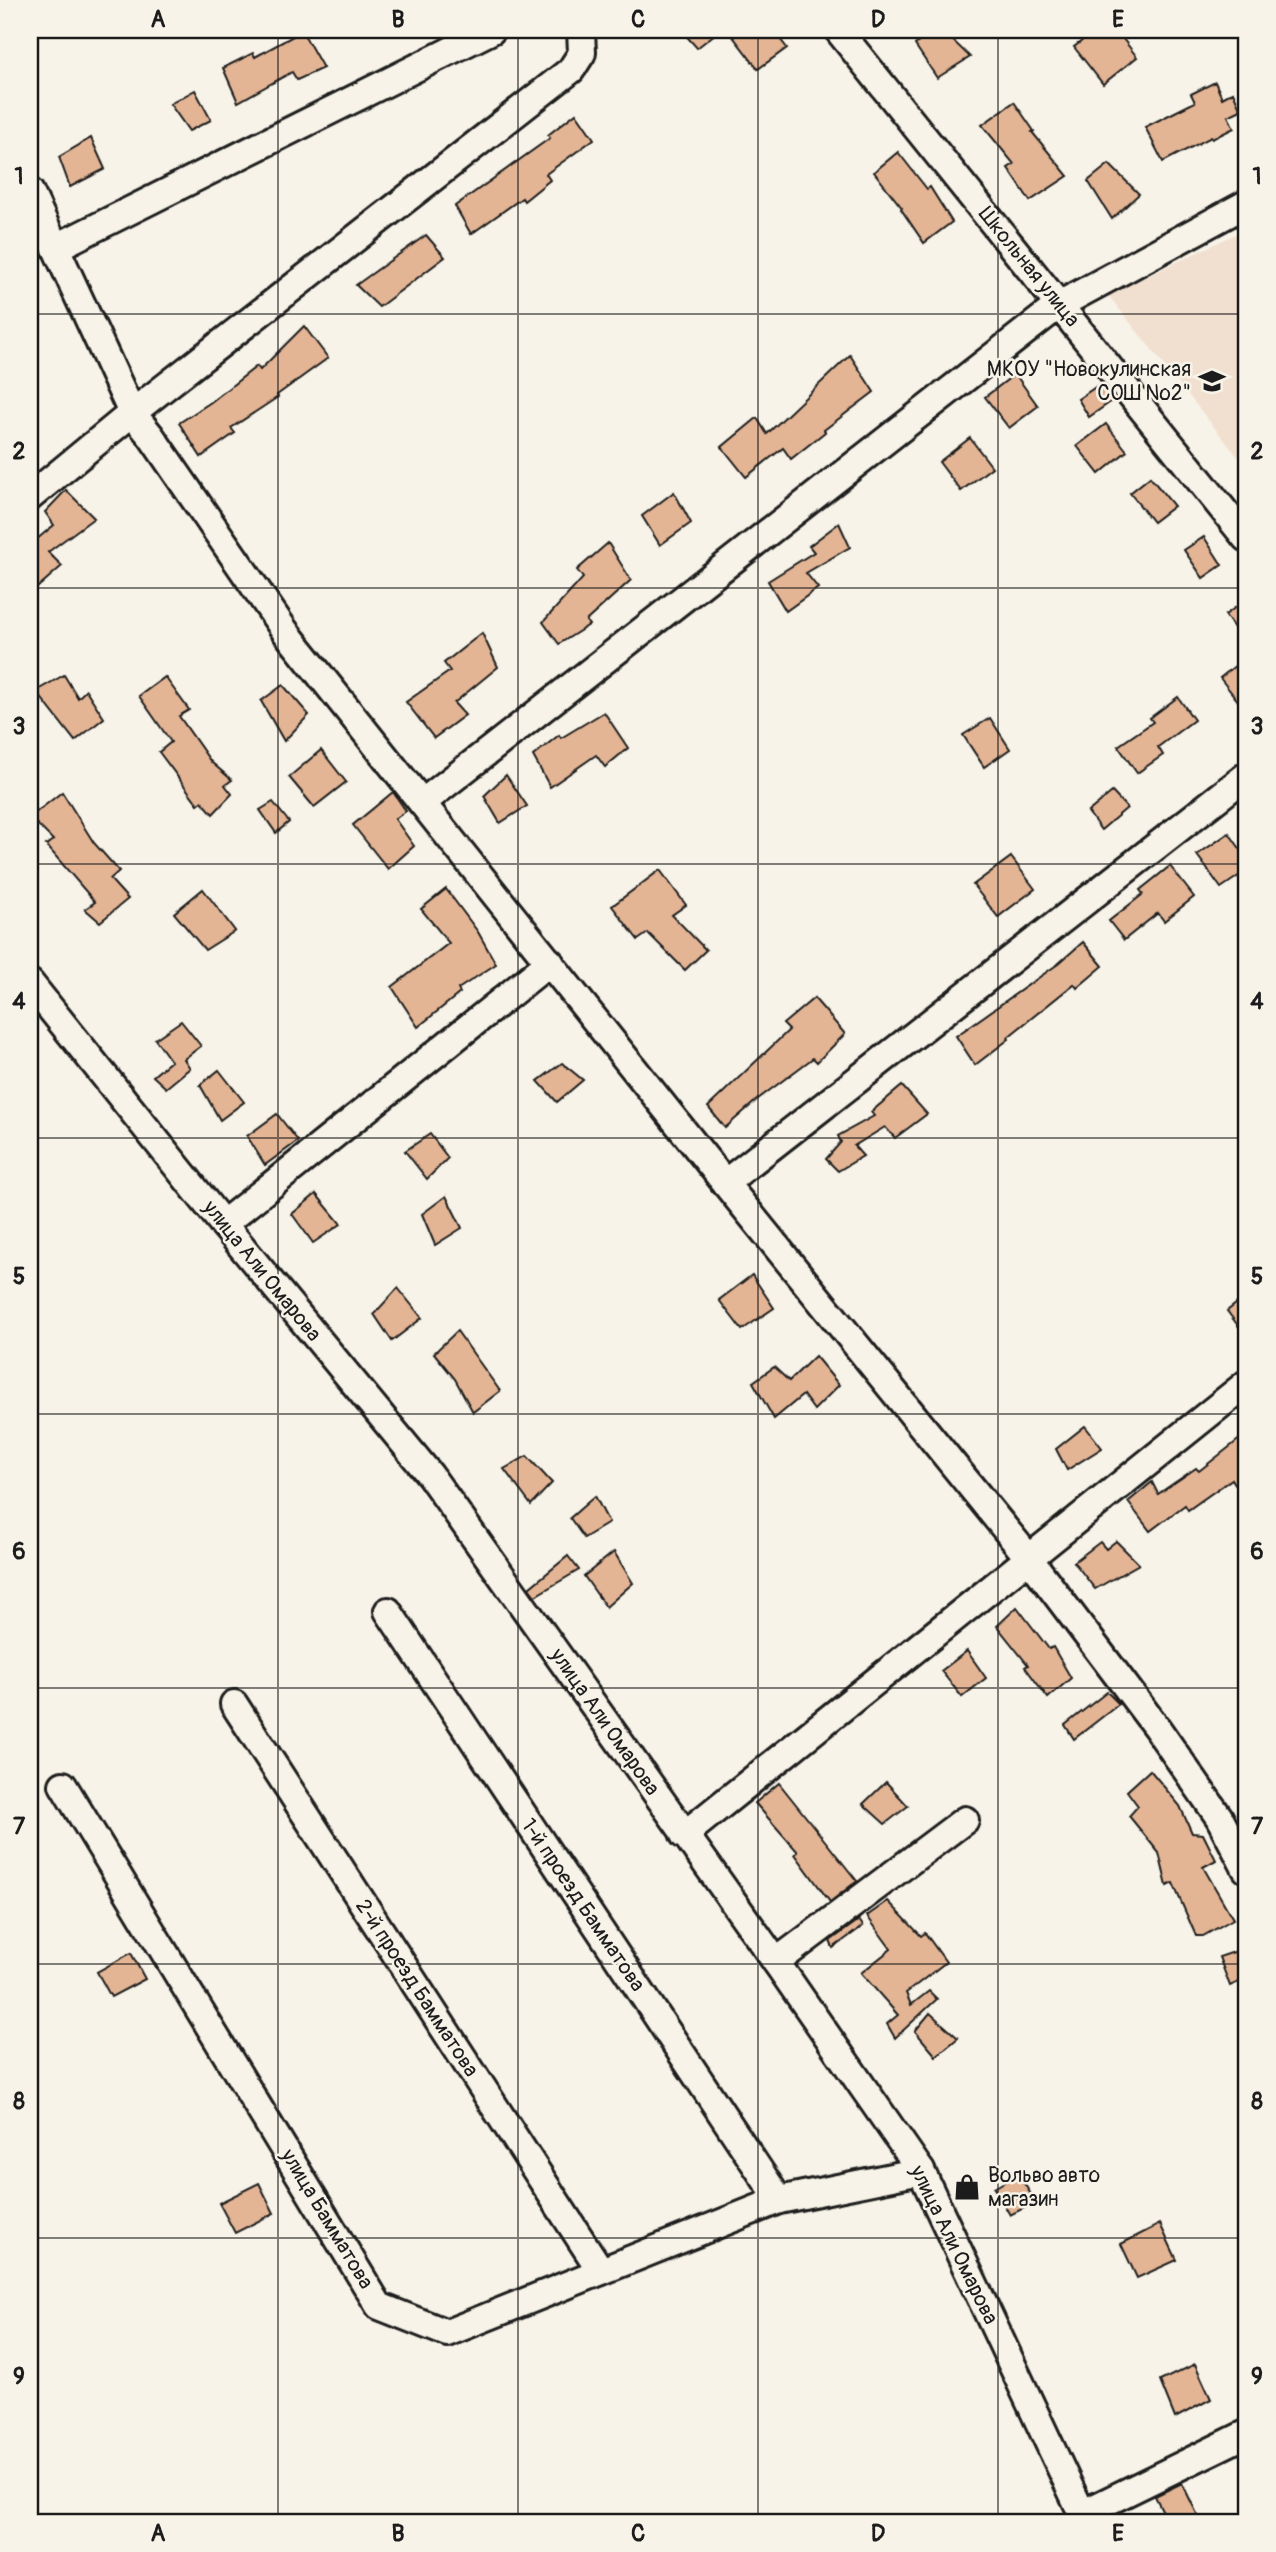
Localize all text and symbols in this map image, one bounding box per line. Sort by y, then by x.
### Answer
text: A [151,5,166,34]
text: B [391,5,405,34]
text: C [631,5,645,34]
text: D [871,5,885,34]
text: E [1112,5,1124,34]
text: 1 [15,162,24,191]
text: 1 [1253,162,1262,191]
street label: Школьная улица [972,201,1086,333]
place label: МКОУ "Новокулинская СОШ №2" [987,356,1191,407]
school or university icon: МКОУ "Новокулинская СОШ №2" [1197,366,1227,396]
text: 2 [13,437,26,466]
text: 2 [1251,437,1264,466]
text: 3 [13,712,25,741]
text: 3 [1251,712,1263,741]
text: 4 [12,987,26,1016]
text: 4 [1250,987,1264,1016]
street label: улица Али Омарова [196,1194,327,1347]
text: 5 [13,1262,25,1291]
text: 5 [1251,1262,1263,1291]
text: 6 [12,1537,26,1566]
text: 6 [1250,1537,1264,1566]
street label: улица Али Омарова [544,1642,666,1801]
text: 7 [13,1812,26,1841]
text: 7 [1251,1812,1264,1841]
street label: 1-й проезд Бамматова [515,1813,651,1997]
street label: 2-й проезд Бамматова [349,1894,485,2082]
text: 8 [13,2087,25,2116]
text: 8 [1251,2087,1263,2116]
street label: улица Бамматова [274,2143,379,2294]
street label: улица Али Омарова [903,2160,1004,2329]
place label: Вольво авто магазин [988,2162,1100,2213]
shop icon: Вольво авто магазин [952,2172,982,2202]
text: 9 [13,2362,25,2391]
text: 9 [1251,2362,1263,2391]
text: A [151,2519,166,2548]
text: B [391,2519,405,2548]
text: C [631,2519,645,2548]
text: D [871,2519,885,2548]
text: E [1112,2519,1124,2548]

